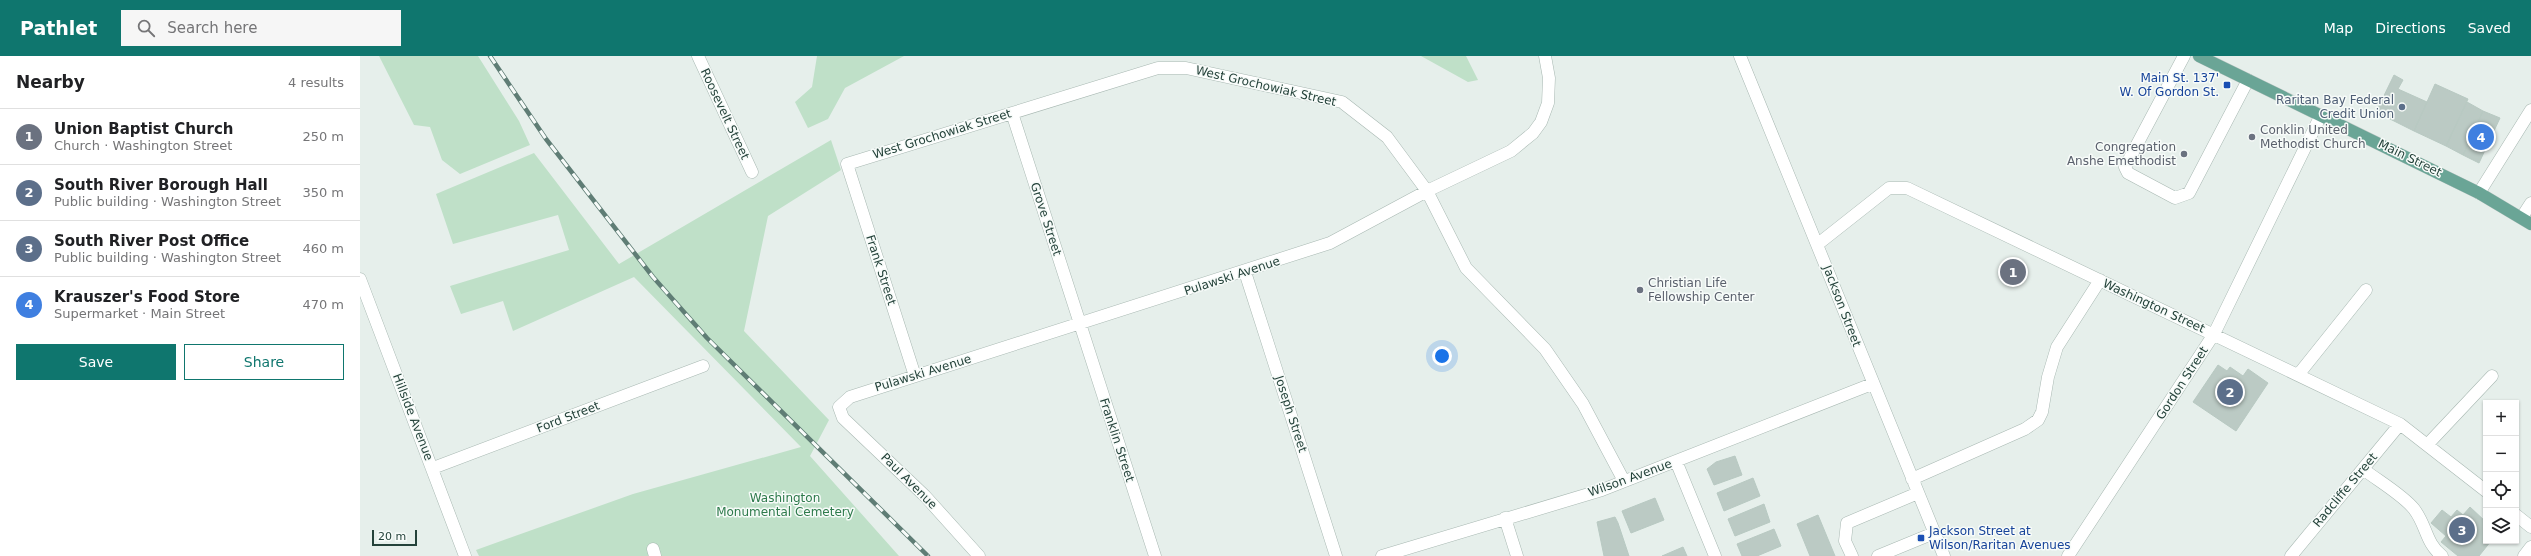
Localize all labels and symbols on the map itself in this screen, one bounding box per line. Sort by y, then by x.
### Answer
street label: West Grochowiak Street [1194,63,1338,109]
street label: Roosevelt Street [698,66,752,162]
place label: Main St. 137' W. Of Gordon St. [2120,71,2219,99]
marker: Main St. 137' W. Of Gordon St. [2222,80,2232,90]
place label: Raritan Bay Federal Credit Union [2276,93,2394,121]
marker: Raritan Bay Federal Credit Union [2397,102,2407,112]
street label: West Grochowiak Street [871,106,1013,162]
pin: 4 [2468,122,2494,152]
place label: Conklin United Methodist Church [2260,123,2366,151]
marker: Conklin United Methodist Church [2247,132,2257,142]
street label: Main Street [2376,137,2444,180]
place label: Congregation Anshe Emethodist [2067,140,2176,168]
marker: Congregation Anshe Emethodist [2179,149,2189,159]
street label: Grove Street [1028,181,1065,258]
street label: Frank Street [863,233,899,307]
street label: Pulawski Avenue [1182,254,1282,298]
pin: 1 [2000,257,2026,287]
street label: Jackson Street [1820,262,1864,349]
place label: Christian Life Fellowship Center [1648,276,1755,304]
street label: Washington Street [2101,276,2207,336]
marker: Christian Life Fellowship Center [1635,285,1645,295]
street label: Gordon Street [2153,344,2211,422]
your location [1432,346,1452,366]
street label: Pulawski Avenue [873,352,973,394]
street label: Hillside Avenue [390,372,436,462]
street label: Joseph Street [1272,373,1310,454]
pin: 2 [2217,377,2243,407]
street label: Franklin Street [1097,396,1137,484]
street label: Ford Street [534,398,602,435]
street label: Paul Avenue [878,450,940,512]
street label: Radcliffe Street [2310,450,2380,530]
street label: Wilson Avenue [1586,456,1674,500]
park label: Washington Monumental Cemetery [716,491,854,519]
pin: 3 [2449,515,2475,545]
place label: Jackson Street at Wilson/Raritan Avenues [1928,524,2071,552]
scale bar [372,528,417,547]
marker: Jackson Street at Wilson/Raritan Avenues [1916,533,1926,543]

